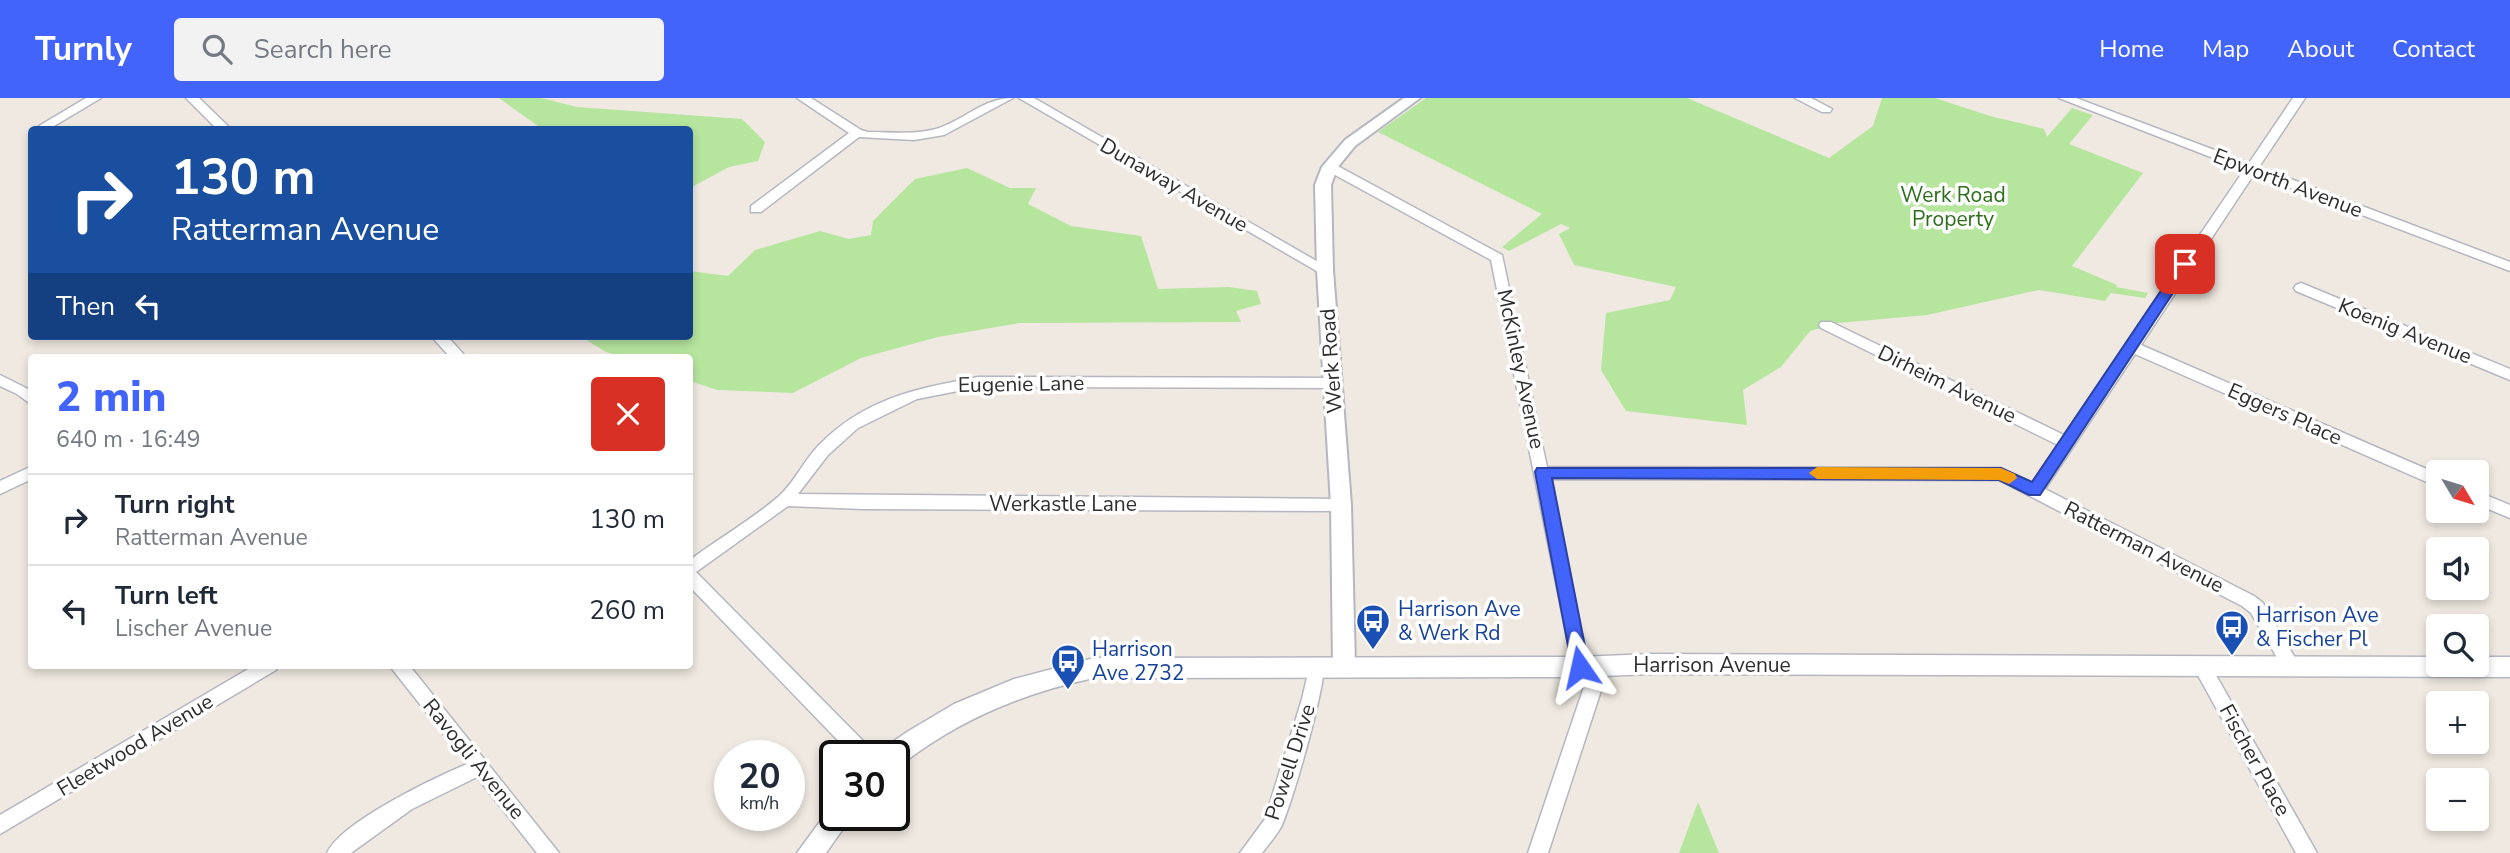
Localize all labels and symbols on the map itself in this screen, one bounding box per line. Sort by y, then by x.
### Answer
street label: Dunaway Avenue [1095,131,1253,239]
street label: Epworth Avenue [2209,142,2367,224]
park label: Werk Road Property [1900,181,2006,233]
pin [2155,234,2215,294]
street label: McKinley Avenue [1490,287,1552,451]
street label: Koenig Avenue [2334,291,2476,371]
street label: Werk Road [1313,307,1349,415]
street label: Dirheim Avenue [1873,338,2021,430]
street label: Eugenie Lane [958,369,1084,399]
street label: Eggers Place [2223,376,2347,452]
north arrow [2426,460,2488,523]
street label: Werkastle Lane [989,490,1137,518]
street label: Ratterman Avenue [2059,495,2229,599]
place label: Harrison Ave & Werk Rd [1398,595,1521,647]
place label: Harrison Ave & Fischer Pl [2256,601,2379,653]
bus stop icon: Harrison Ave & Werk Rd [1354,602,1392,651]
bus stop icon: Harrison Ave & Fischer Pl [2213,608,2251,657]
position arrow [1543,630,1617,704]
place label: Harrison Ave 2732 [1092,635,1184,687]
bus stop icon: Harrison Ave 2732 [1049,642,1087,691]
street label: Harrison Avenue [1633,651,1791,679]
street label: Fleetwood Avenue [52,687,218,803]
street label: Ravogli Avenue [417,693,531,825]
street label: Fischer Place [2213,699,2297,821]
street label: Powell Drive [1258,700,1322,824]
speed limit sign: 30 [819,740,910,831]

